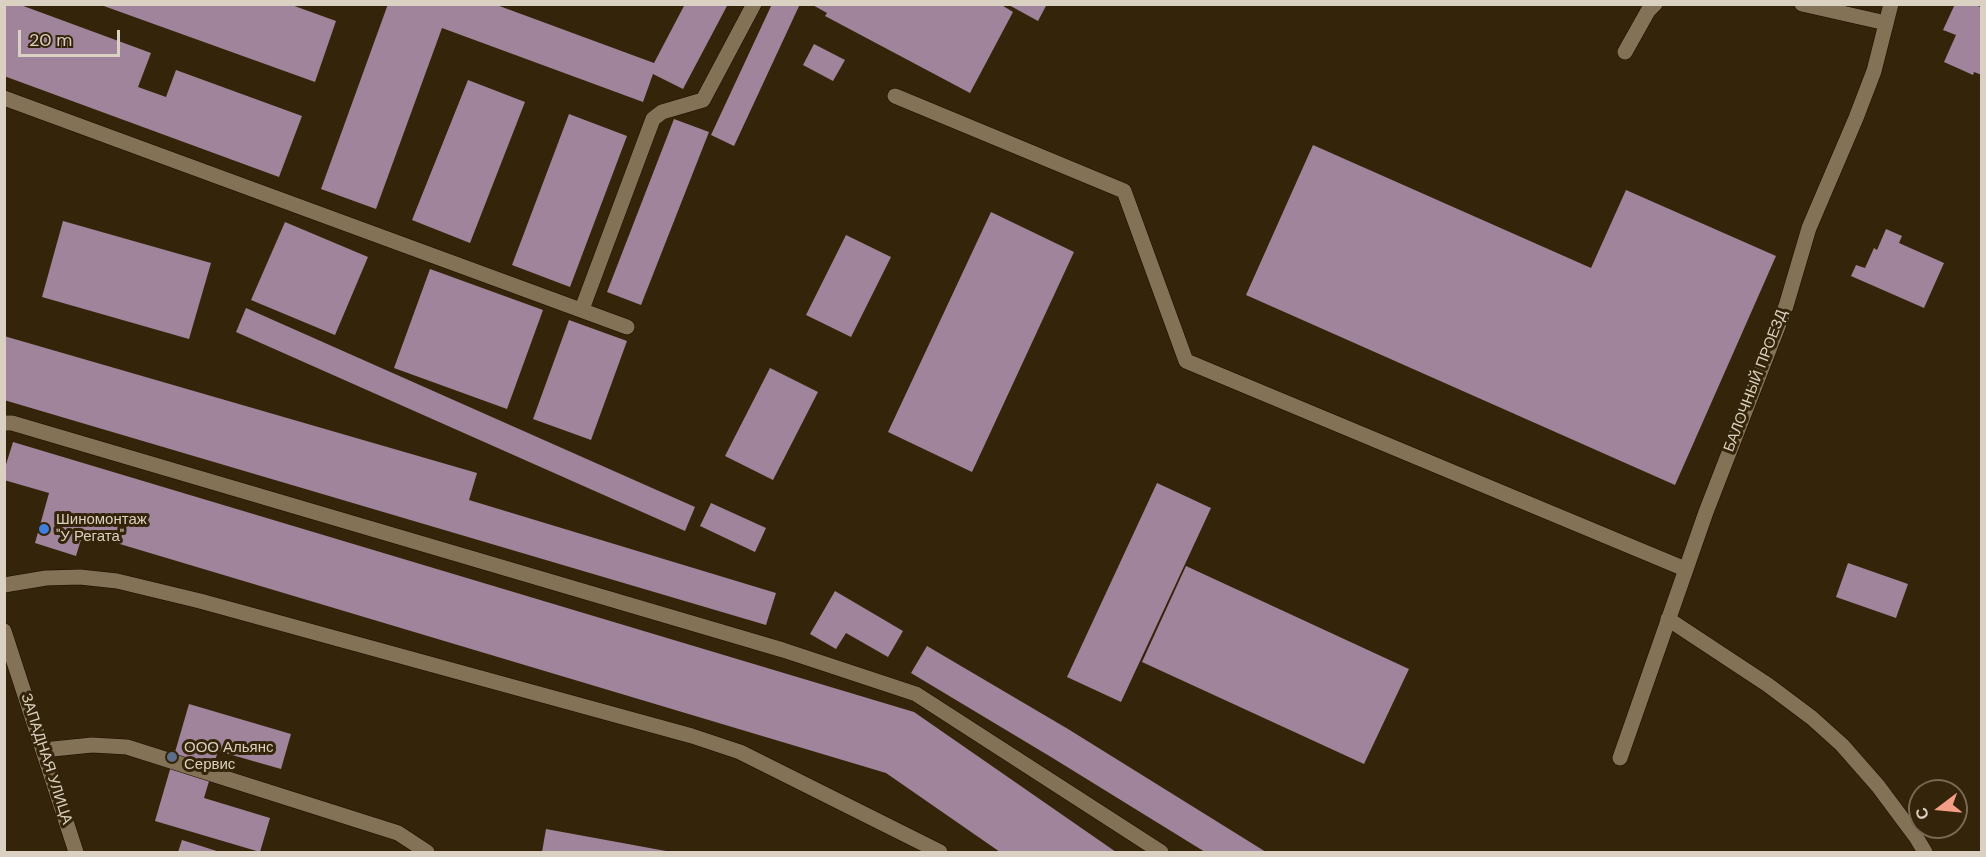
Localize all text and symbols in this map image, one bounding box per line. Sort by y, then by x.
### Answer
scale bar [21,18,123,56]
text: 20 m [29,28,72,52]
street label: БАЛОЧНЫЙ ПРОЕЗД [1721,307,1791,455]
place label: Шиномонтаж "У Регата" [56,511,147,546]
marker: Шиномонтаж "У Регата" [37,522,51,536]
street label: ЗАПАДНАЯ УЛИЦА [16,691,76,827]
place label: ООО Альянс Сервис [184,739,273,774]
marker: ООО Альянс Сервис [165,750,179,764]
north arrow [1908,779,1968,839]
text: С [1910,805,1934,822]

